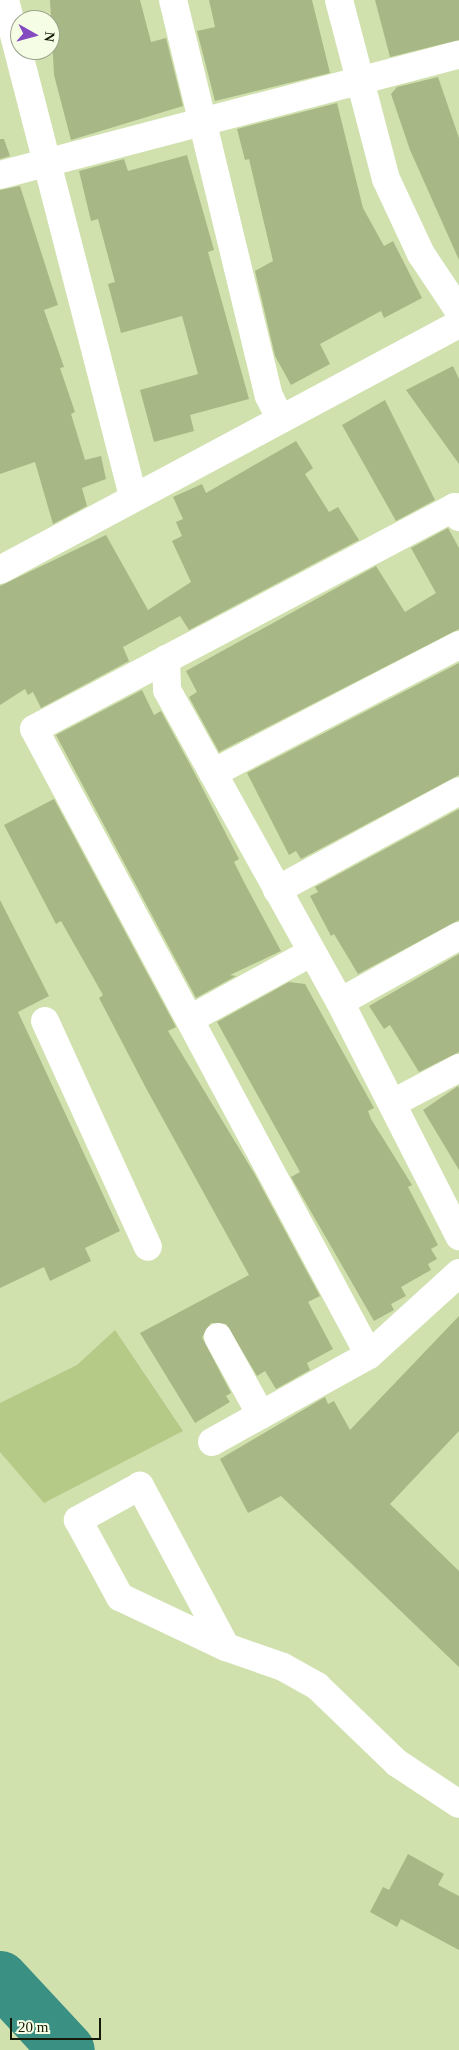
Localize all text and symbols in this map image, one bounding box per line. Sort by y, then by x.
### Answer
north arrow [10,10,60,60]
text: N [41,31,57,43]
scale bar [12,2008,104,2040]
text: 20 m [18,2019,48,2035]

